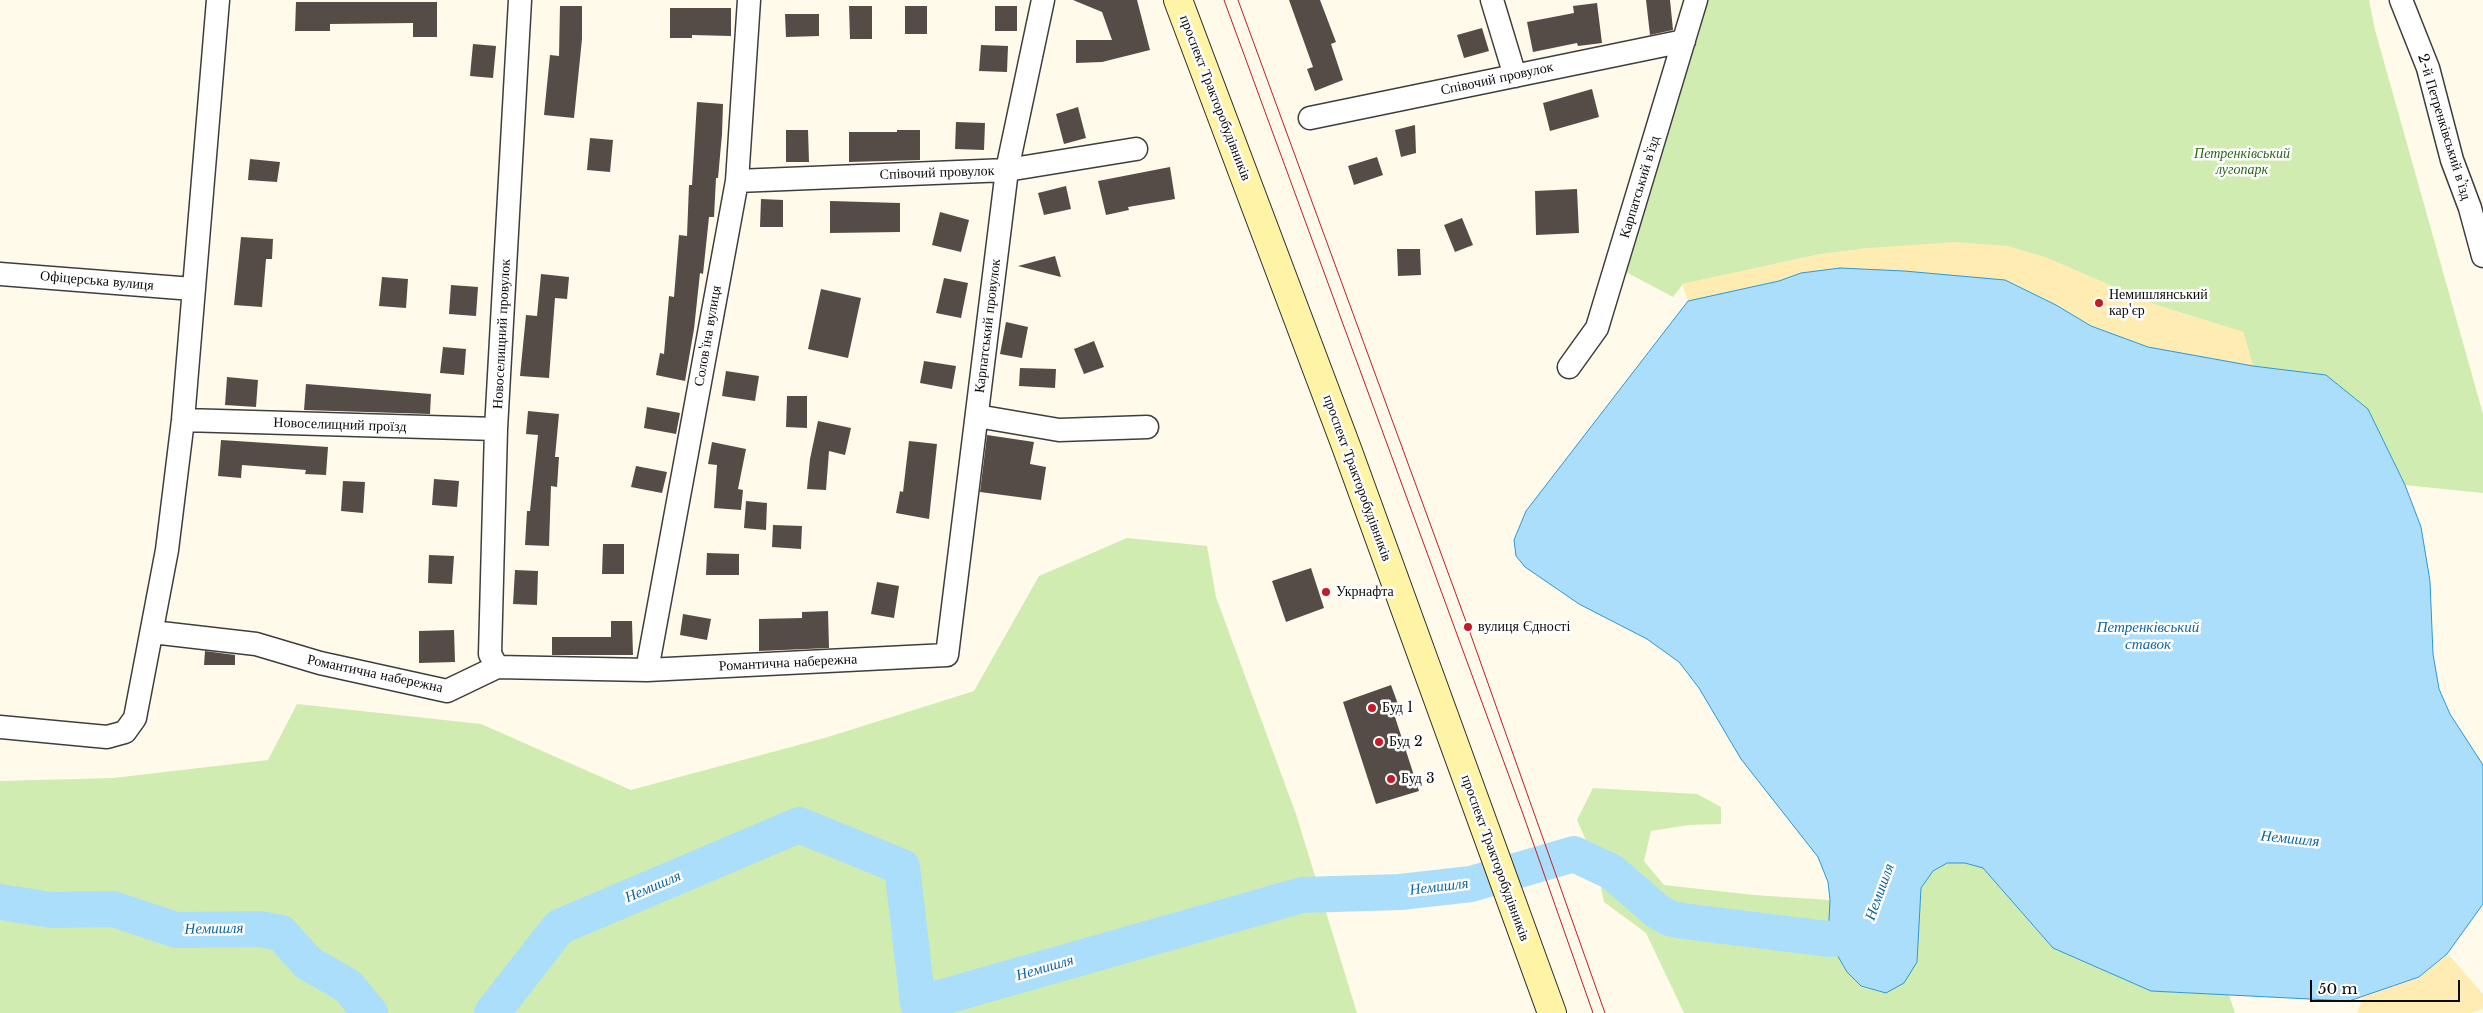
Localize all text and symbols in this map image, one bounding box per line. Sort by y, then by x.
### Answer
street label: проспект Тракторобудівників [1176,13,1254,183]
street label: 2-й Петренківський в’їзд [2414,52,2474,202]
street label: Співочий провулок [1439,59,1555,99]
street label: Карпатський в'їзд [1616,134,1664,240]
park label: Петренківський лугопарк [2194,146,2290,178]
street label: Співочий провулок [879,163,995,183]
street label: Карпатський провулок [971,258,1005,394]
street label: Новоселищний провулок [490,259,514,409]
street label: Офіцерська вулиця [39,268,155,294]
street label: Солов'їна вулиця [691,284,725,388]
place label: Немишлянський кар'єр [2109,287,2208,320]
marker: Немишлянський кар'єр [2093,297,2105,309]
street label: проспект Тракторобудівників [1319,392,1395,564]
street label: Новоселищний проїзд [273,414,407,436]
place label: Укрнафта [1336,584,1394,600]
marker: Укрнафта [1320,586,1332,598]
place label: вулиця Єдності [1478,619,1570,635]
water label: Петренківський ставок [2097,619,2199,654]
marker: вулиця Єдності [1462,621,1474,633]
street label: Романтична набережна [306,651,444,697]
street label: Романтична набережна [718,651,858,675]
place label: Буд 1 [1382,700,1413,716]
marker: Буд 1 [1366,702,1378,714]
place label: Буд 2 [1389,734,1423,750]
marker: Буд 2 [1373,736,1385,748]
place label: Буд 3 [1401,771,1435,787]
street label: проспект Тракторобудівників [1457,772,1533,944]
marker: Буд 3 [1385,773,1397,785]
water label: Немишля [2260,827,2320,851]
water label: Немишля [1861,861,1899,923]
water label: Немишля [622,867,684,907]
water label: Немишля [1409,874,1469,900]
water label: Немишля [184,919,244,939]
water label: Немишля [1014,951,1076,985]
scale bar [2313,970,2463,1002]
text: 50 m [2318,979,2358,998]

